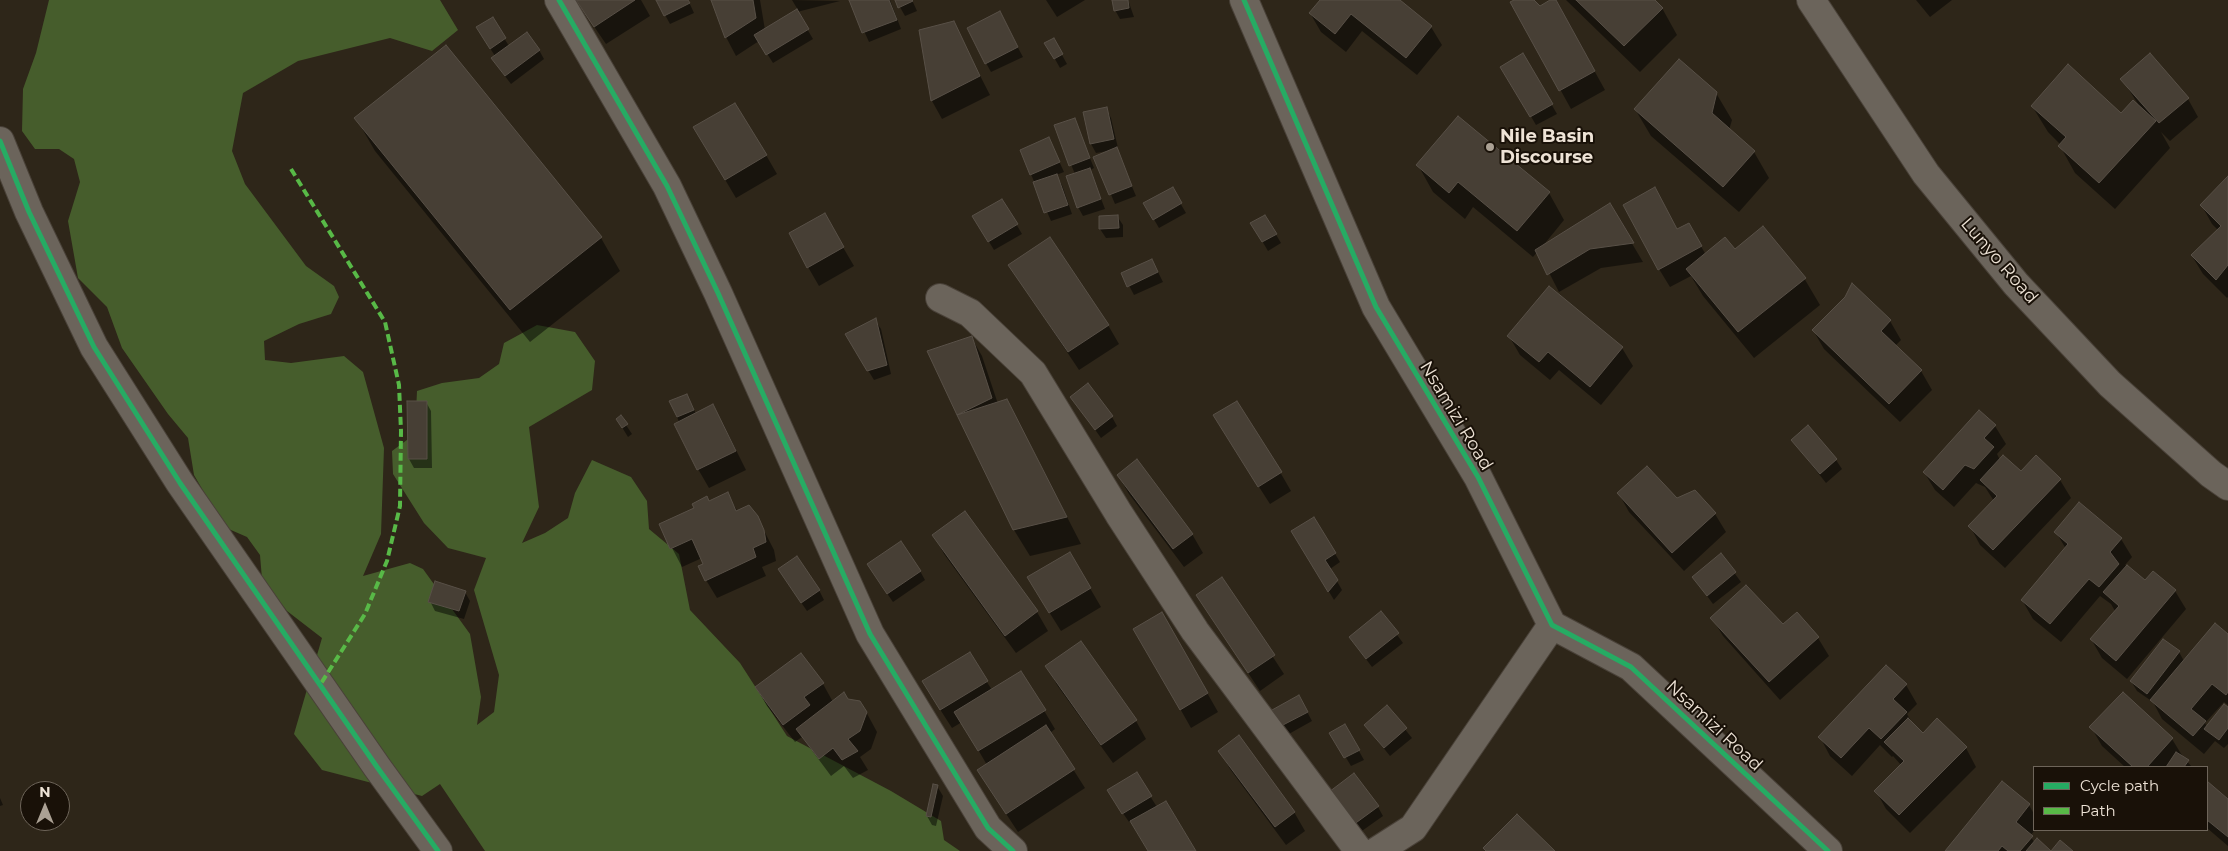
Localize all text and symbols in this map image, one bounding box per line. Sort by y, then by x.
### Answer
place label: Nile Basin Discourse [1500,126,1594,168]
marker: Nile Basin Discourse [1484,141,1496,153]
street label: Lunyo Road [1956,214,2042,308]
street label: Nsamizi Road [1415,357,1497,475]
street label: Nsamizi Road [1661,676,1767,776]
legend [2033,766,2208,831]
text: Cycle path [2080,776,2159,795]
north arrow [20,781,70,831]
text: N [39,783,51,801]
text: Path [2080,801,2116,820]

